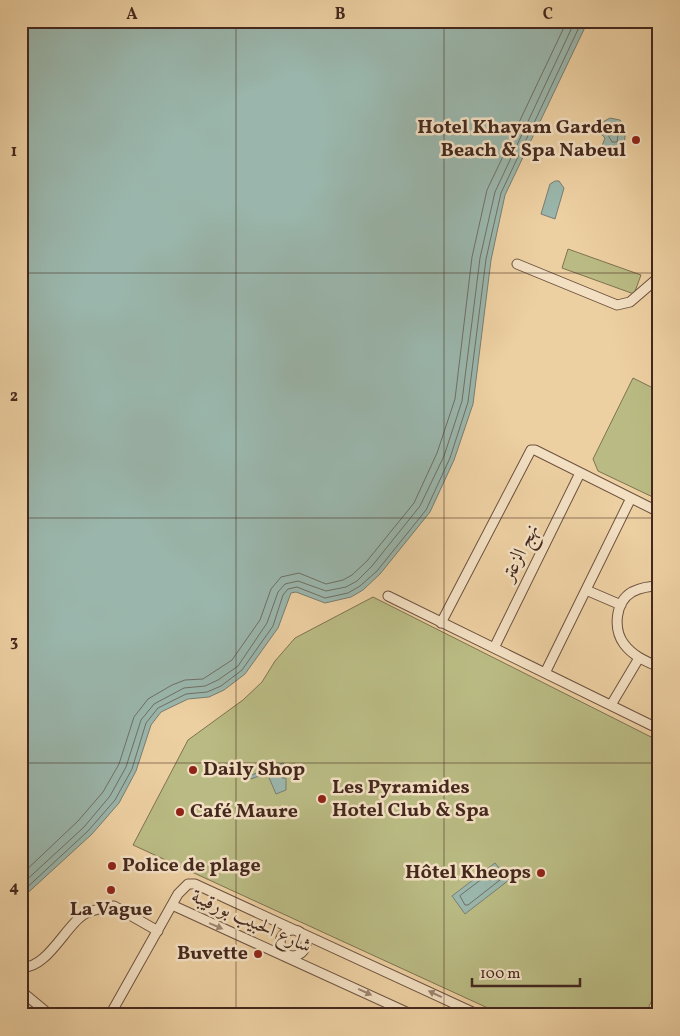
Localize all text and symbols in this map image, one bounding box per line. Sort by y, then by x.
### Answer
text: A [126,4,138,26]
text: B [335,4,346,26]
text: C [543,4,553,26]
place label: Hotel Khayam Garden Beach & Spa Nabeul [417,114,626,165]
marker: Hotel Khayam Garden Beach & Spa Nabeul [630,134,642,146]
text: 1 [11,141,17,163]
text: 2 [10,386,18,408]
street label: نهج الزعتر [494,520,549,589]
text: 3 [10,631,18,653]
place label: Daily Shop [203,756,305,784]
marker: Daily Shop [187,764,199,776]
place label: Les Pyramides Hotel Club & Spa [332,774,490,825]
marker: Les Pyramides Hotel Club & Spa [316,793,328,805]
place label: Café Maure [190,798,298,826]
marker: Café Maure [174,806,186,818]
place label: Police de plage [122,852,261,880]
place label: Hôtel Kheops [405,859,531,887]
marker: Police de plage [106,860,118,872]
marker: Hôtel Kheops [535,867,547,879]
text: 4 [9,877,19,899]
street label: شارع الحبيب بورقيبة [186,883,316,963]
marker: La Vague [105,884,117,896]
place label: La Vague [70,896,152,924]
one-way arrow [209,922,223,930]
place label: Buvette [177,940,248,968]
marker: Buvette [252,948,264,960]
scale bar [472,956,580,988]
text: 100 m [480,964,520,985]
one-way arrow [358,989,372,997]
one-way arrow [428,990,442,998]

